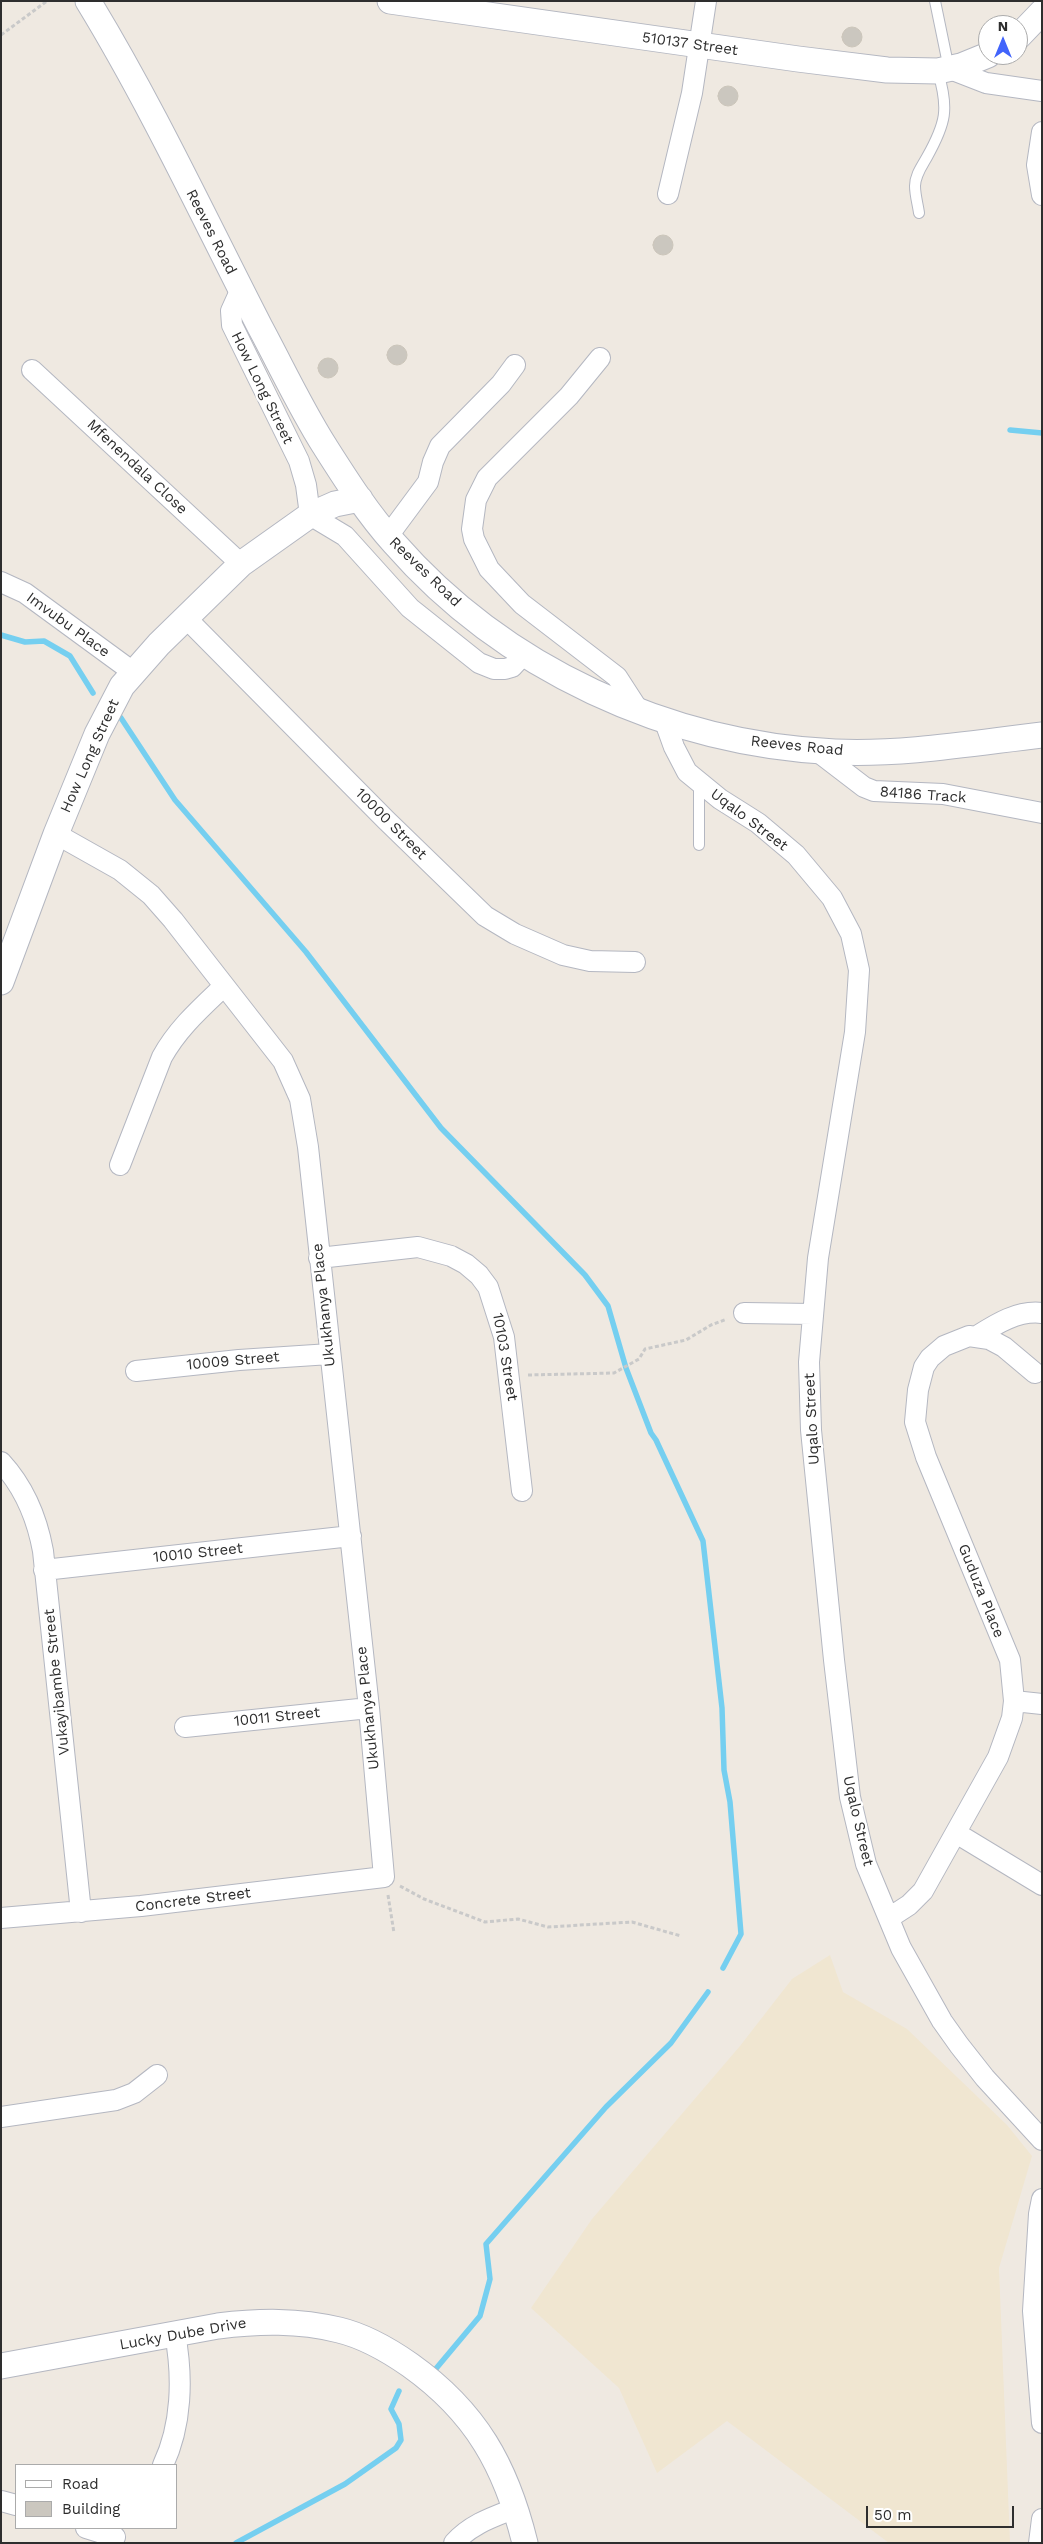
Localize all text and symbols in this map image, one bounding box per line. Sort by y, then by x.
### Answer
north arrow [978,15,1028,65]
text: N [998,18,1008,34]
street label: 510137 Street [641,28,739,60]
street label: Reeves Road [182,187,240,277]
street label: How Long Street [227,329,297,447]
street label: Mfenendala Close [83,416,191,518]
street label: Reeves Road [385,533,465,611]
street label: Imvubu Place [23,589,113,661]
street label: How Long Street [57,696,123,816]
street label: Reeves Road [750,732,844,760]
street label: 84186 Track [879,783,967,807]
street label: 10000 Street [352,785,430,863]
street label: Uqalo Street [707,785,791,855]
street label: Ukukhanya Place [309,1242,339,1368]
street label: 10103 Street [488,1312,522,1402]
street label: 10009 Street [186,1348,280,1374]
street label: Uqalo Street [801,1372,823,1466]
street label: 10010 Street [152,1539,244,1567]
street label: Guduza Place [954,1541,1008,1641]
street label: Vukayibambe Street [40,1608,74,1756]
street label: Ukukhanya Place [353,1645,383,1771]
street label: 10011 Street [233,1704,321,1730]
street label: Uqalo Street [839,1774,877,1868]
street label: Concrete Street [134,1884,252,1916]
street label: Lucky Dube Drive [118,2314,248,2354]
legend [15,2464,178,2529]
text: Road [62,2475,99,2493]
scale bar [868,2496,1016,2528]
text: Building [62,2500,120,2518]
text: 50 m [874,2506,911,2524]

